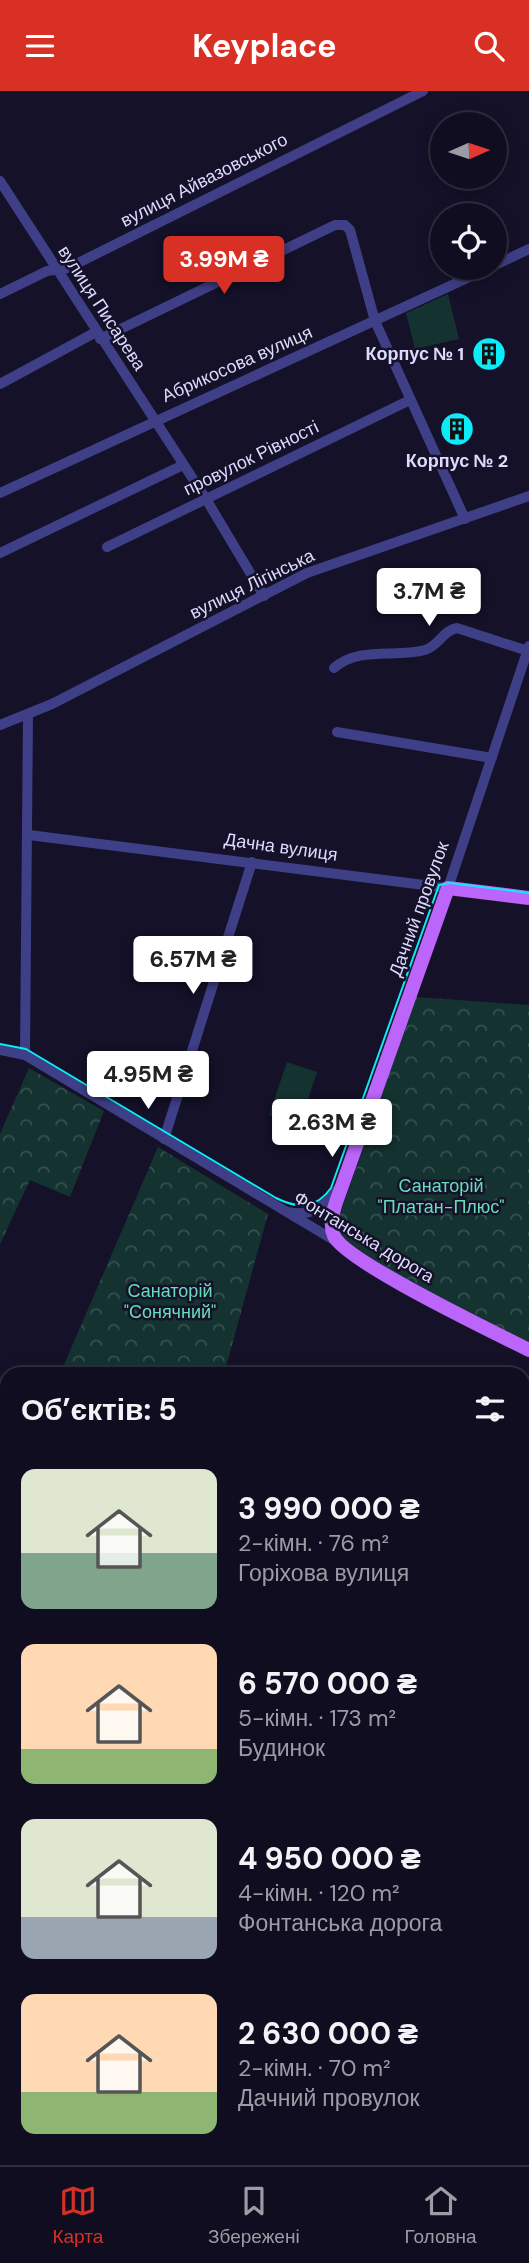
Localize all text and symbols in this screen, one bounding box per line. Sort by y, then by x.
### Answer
text: Keyplace [192,25,337,67]
icon: menu [21,27,59,65]
icon: search [470,27,508,65]
north arrow [430,112,508,189]
map controls [430,112,507,280]
street label: вулиця Айвазовського [116,127,292,233]
button: locate [430,203,507,280]
pin: 3.99M ₴ [159,237,289,296]
street label: вулиця Писарева [53,241,152,376]
text: 3.99M ₴ [179,244,269,274]
street label: Абрикосова вулиця [158,320,316,408]
building icon: Корпус № 1 [470,335,508,373]
place label: Корпус № 1 [366,342,464,366]
building icon: Корпус № 2 [438,410,476,448]
street label: провулок Рівності [179,415,323,501]
place label: Корпус № 2 [406,449,508,473]
street label: вулиця Лігінська [186,543,319,625]
pin: 3.7M ₴ [372,568,486,628]
text: 3.7M ₴ [393,576,465,606]
street label: Дачна вулиця [223,827,339,867]
street label: Дачний провулок [383,838,455,980]
pin: 6.57M ₴ [128,937,258,996]
text: 6.57M ₴ [149,944,237,974]
pin: 4.95M ₴ [83,1051,213,1111]
text: 4.95M ₴ [103,1059,193,1089]
pin: 2.63M ₴ [267,1100,397,1159]
text: 2.63M ₴ [288,1107,376,1137]
park label: Санаторій "Платан-Плюс" [377,1174,505,1219]
street label: Фонтанська дорога [289,1186,440,1289]
park label: Санаторій "Сонячний" [124,1279,216,1324]
text: Об’єктів: 5 [21,1390,177,1429]
icon: filters [471,1390,509,1428]
text: 3 990 000 ₴ [238,1489,420,1528]
icon: home [77,1497,161,1581]
text: 2-кімн. · 76 m² [238,1528,389,1558]
text: Горіхова вулиця [238,1558,409,1588]
text: 6 570 000 ₴ [238,1664,417,1703]
icon: home [77,1672,161,1756]
text: 5-кімн. · 173 m² [238,1703,396,1733]
text: Будинок [238,1733,325,1763]
text: 4 950 000 ₴ [238,1839,421,1878]
icon: home [77,1847,161,1931]
text: 4-кімн. · 120 m² [238,1878,400,1908]
text: Фонтанська дорога [238,1908,442,1938]
text: 2 630 000 ₴ [238,2014,418,2053]
icon: home [77,2022,161,2106]
text: 2-кімн. · 70 m² [238,2053,391,2083]
text: Дачний провулок [238,2083,420,2113]
tab: Карта [52,2182,103,2249]
tab: Збережені [208,2182,300,2249]
tab: Головна [404,2182,477,2249]

